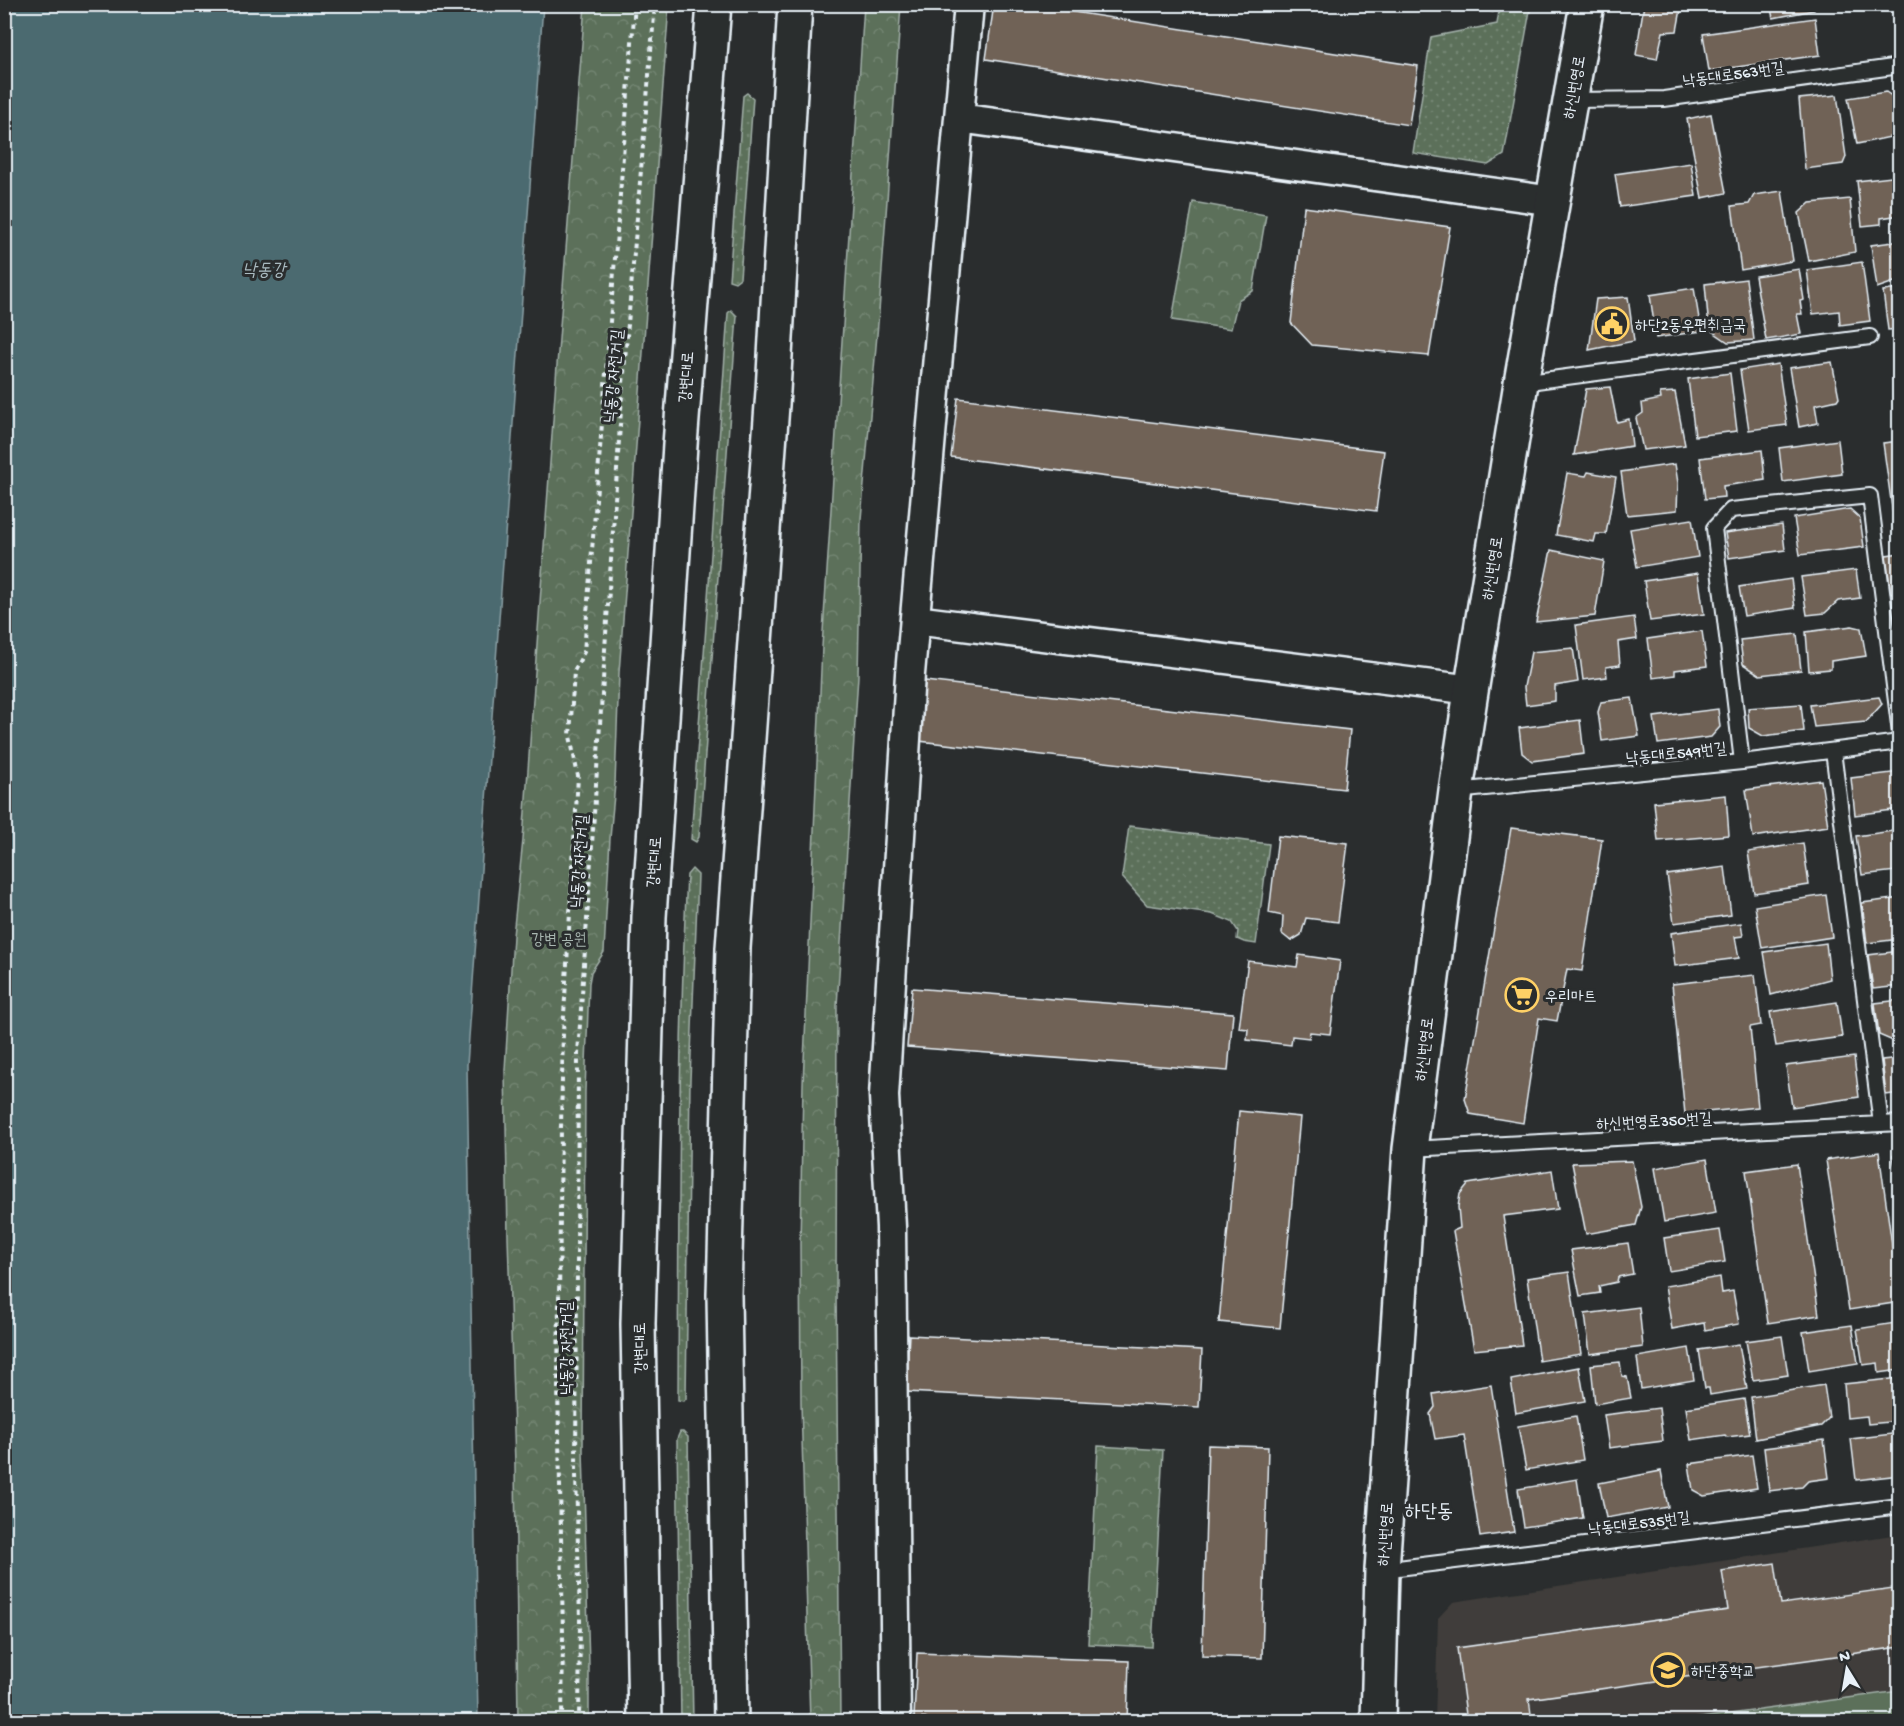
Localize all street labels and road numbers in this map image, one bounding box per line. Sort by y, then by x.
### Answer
street label: 하신번영로 [1562,54,1591,121]
street label: 낙동대로563번길 [1682,60,1785,93]
street label: 낙동강 자전거길 [602,329,629,424]
street label: 강변대로 [677,351,700,404]
street label: 하신번영로 [1480,535,1509,602]
street label: 낙동대로549번길 [1625,741,1728,770]
street label: 낙동강 자전거길 [569,814,594,909]
street label: 강변대로 [645,836,668,889]
street label: 하신번영로 [1413,1016,1440,1083]
street label: 하신번영로350번길 [1596,1111,1713,1136]
street label: 낙동강 자전거길 [559,1301,578,1395]
street label: 강변대로 [633,1322,652,1374]
street label: 하신번영로 [1376,1501,1399,1567]
street label: 낙동대로535번길 [1587,1510,1692,1541]

